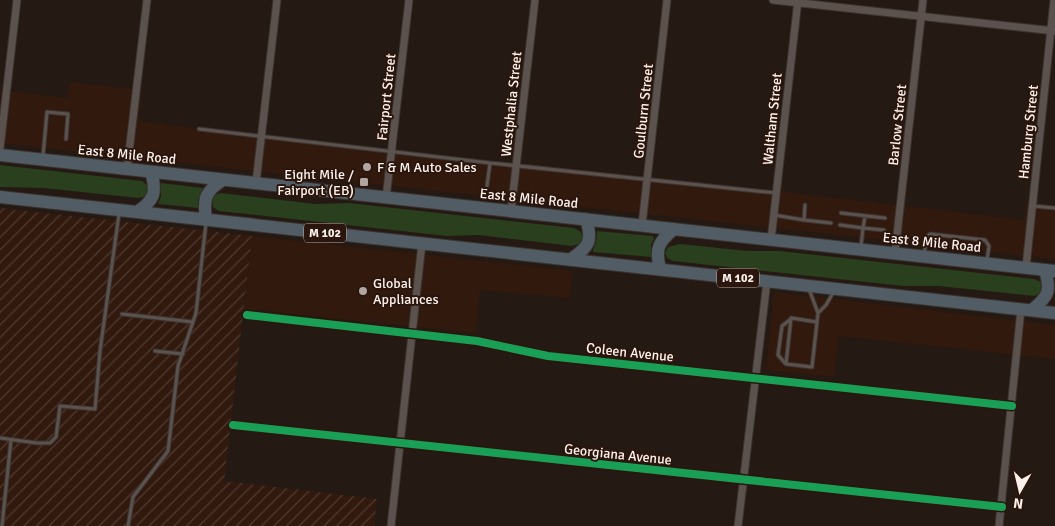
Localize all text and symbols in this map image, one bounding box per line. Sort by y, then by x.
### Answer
street label: Westphalia Street [498,50,526,158]
street label: Fairport Street [373,53,400,141]
street label: Goulburn Street [630,63,657,159]
street label: Waltham Street [759,72,786,166]
street label: Barlow Street [885,84,910,166]
street label: Hamburg Street [1015,84,1042,180]
street label: East 8 Mile Road [77,141,177,168]
place label: F & M Auto Sales [377,159,477,176]
marker: F & M Auto Sales [361,161,373,173]
place label: Eight Mile / Fairport (EB) [277,166,354,199]
marker: Eight Mile / Fairport (EB) [358,176,370,188]
street label: East 8 Mile Road [479,185,579,212]
road number: M 102 [304,224,346,242]
street label: East 8 Mile Road [882,229,982,256]
road number: M 102 [717,268,759,288]
place label: Global Appliances [373,275,439,308]
marker: Global Appliances [357,285,369,297]
street label: Coleen Avenue [585,339,675,366]
street label: Georgiana Avenue [563,440,673,469]
north arrow [995,466,1045,516]
text: N [1012,494,1024,512]

